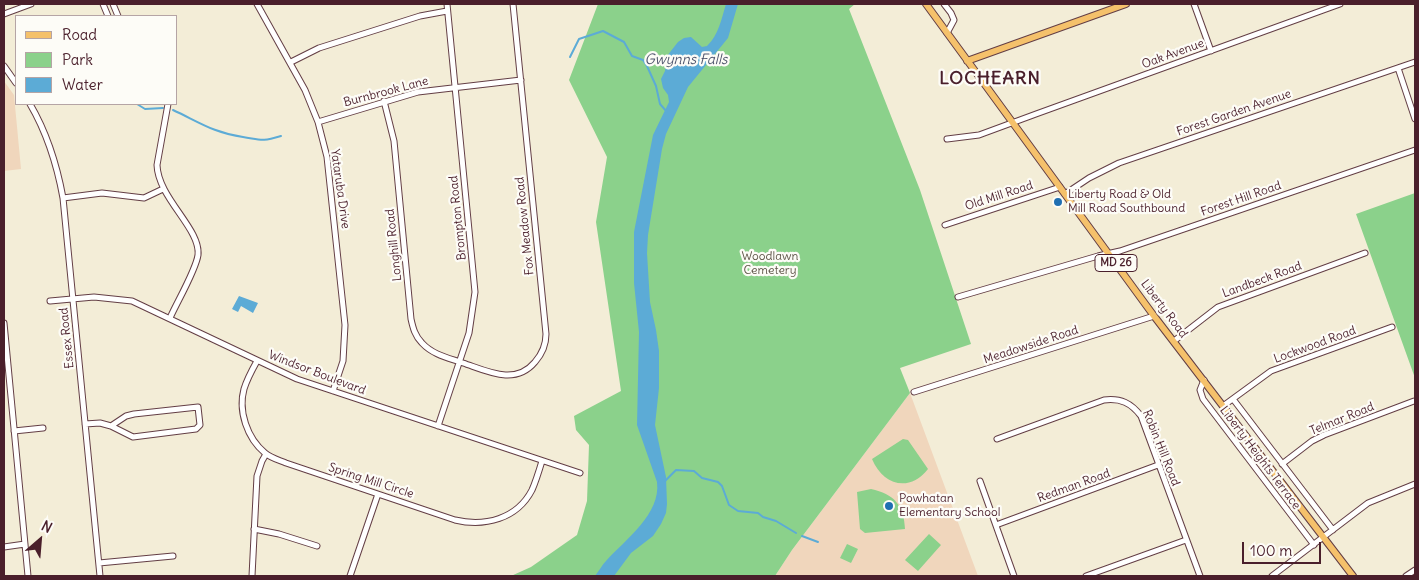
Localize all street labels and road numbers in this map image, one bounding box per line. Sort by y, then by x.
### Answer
street label: Oak Avenue [1140,36,1206,72]
street label: Burnbrook Lane [342,74,430,110]
street label: Forest Garden Avenue [1175,87,1293,139]
street label: Yataruba Drive [327,148,353,230]
street label: Brompton Road [446,175,470,261]
street label: Fox Meadow Road [513,176,537,276]
street label: Old Mill Road [963,178,1035,214]
street label: Forest Hill Road [1199,179,1283,219]
street label: Longhill Road [383,208,405,282]
road number: MD 26 [1095,254,1137,272]
street label: Landbeck Road [1220,259,1304,301]
street label: Liberty Road [1137,277,1191,341]
street label: Essex Road [57,307,77,369]
street label: Meadowside Road [982,323,1080,367]
street label: Lockwood Road [1272,323,1358,367]
street label: Windsor Boulevard [266,348,368,398]
street label: Telmar Road [1308,400,1376,438]
street label: Liberty Heights Terrace [1217,404,1303,512]
street label: Robin Hill Road [1139,408,1183,488]
street label: Spring Mill Circle [327,460,415,502]
street label: Redman Road [1036,466,1112,506]

